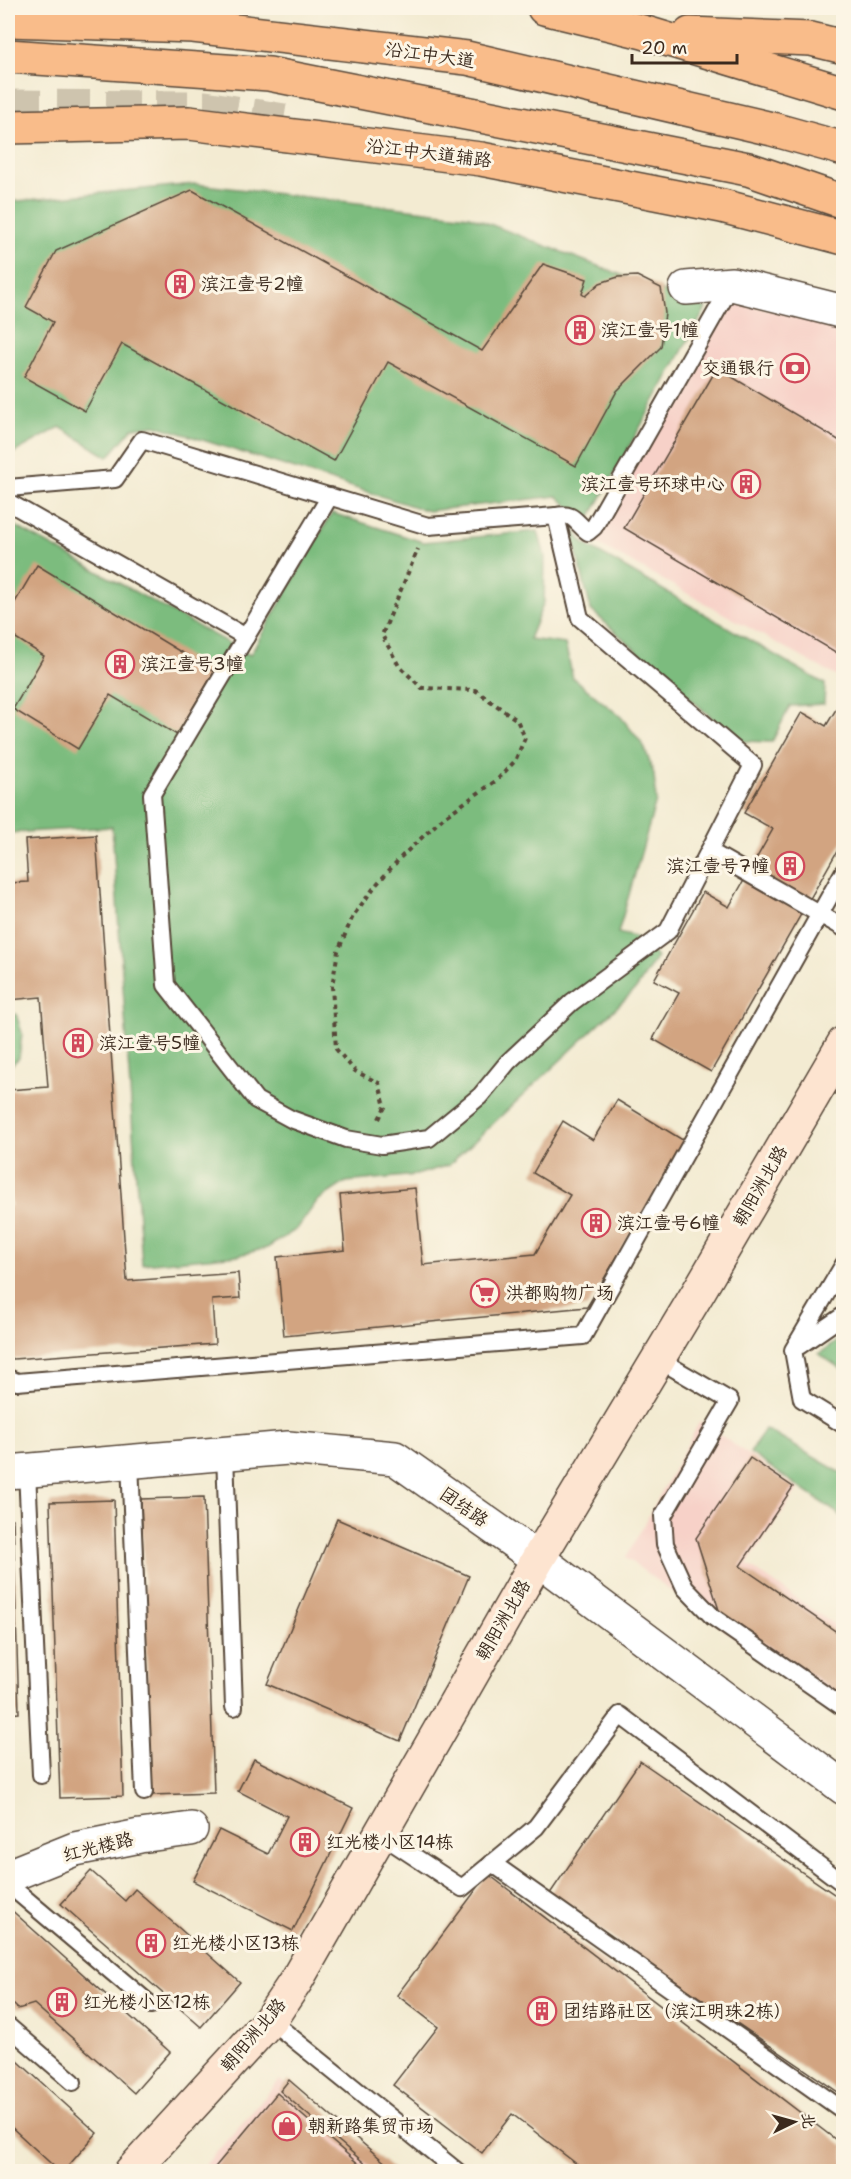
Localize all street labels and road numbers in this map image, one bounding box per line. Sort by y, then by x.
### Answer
street label: 沿江中大道 [384,37,476,73]
street label: 沿江中大道辅路 [365,133,493,173]
street label: 朝阳洲北路 [727,1141,793,1231]
street label: 团结路 [435,1482,493,1532]
street label: 朝阳洲北路 [470,1575,536,1665]
street label: 红光楼路 [60,1827,136,1867]
street label: 朝阳洲北路 [215,1993,291,2077]

